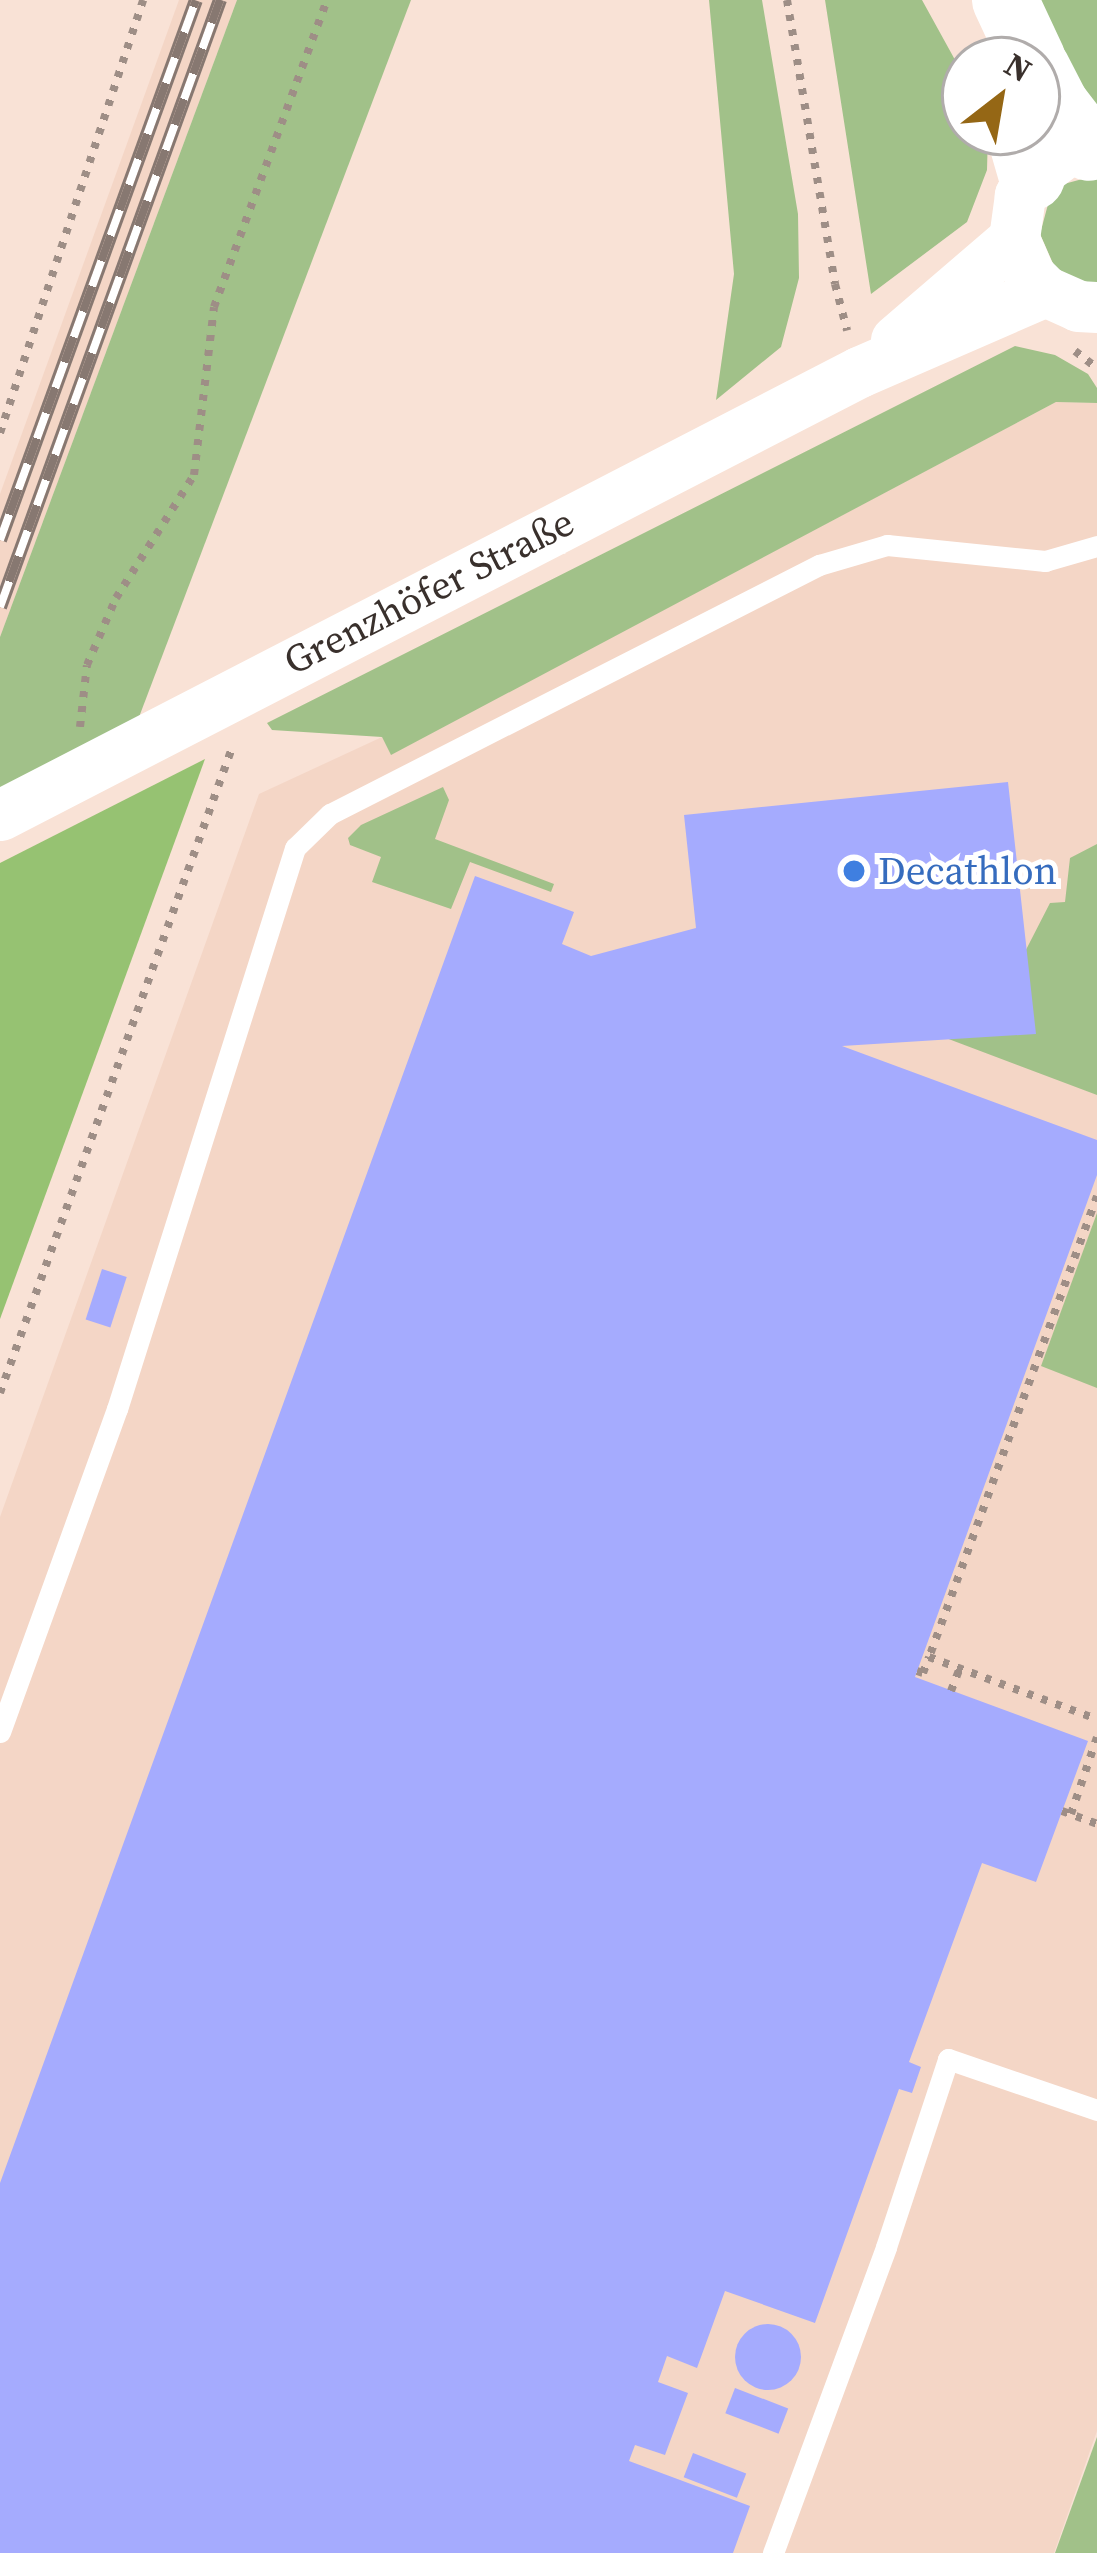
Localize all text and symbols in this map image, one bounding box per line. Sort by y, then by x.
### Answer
north arrow [941,36,1061,156]
text: N [996,42,1040,93]
street label: Grenzhöfer Straße [276,499,582,685]
place label: Decathlon [878,848,1057,894]
marker: Decathlon [841,858,867,884]

